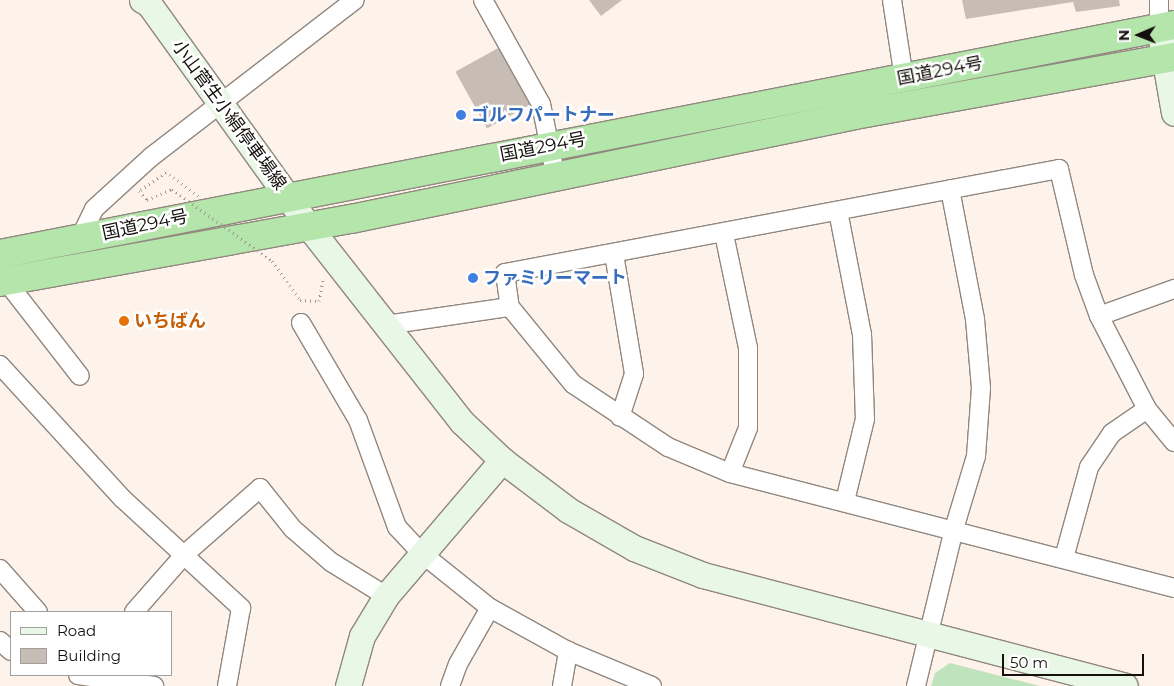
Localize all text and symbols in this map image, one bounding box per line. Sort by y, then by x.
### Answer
north arrow [1114,10,1164,60]
text: N [1115,29,1133,41]
street label: 小山菅生小絹停車場線 [167,36,291,194]
street label: 国道294号 [895,52,985,90]
place label: ゴルフパートナー [471,104,615,126]
marker: ゴルフパートナー [455,109,467,121]
street label: 国道294号 [498,128,588,166]
street label: 国道294号 [100,205,190,245]
place label: ファミリーマート [483,267,627,289]
marker: ファミリーマート [467,272,479,284]
place label: いちばん [134,310,206,332]
marker: いちばん [118,315,130,327]
legend [10,611,172,676]
text: Road [57,621,96,640]
scale bar [1004,644,1146,676]
text: Building [57,646,121,665]
text: 50 m [1010,653,1048,672]

